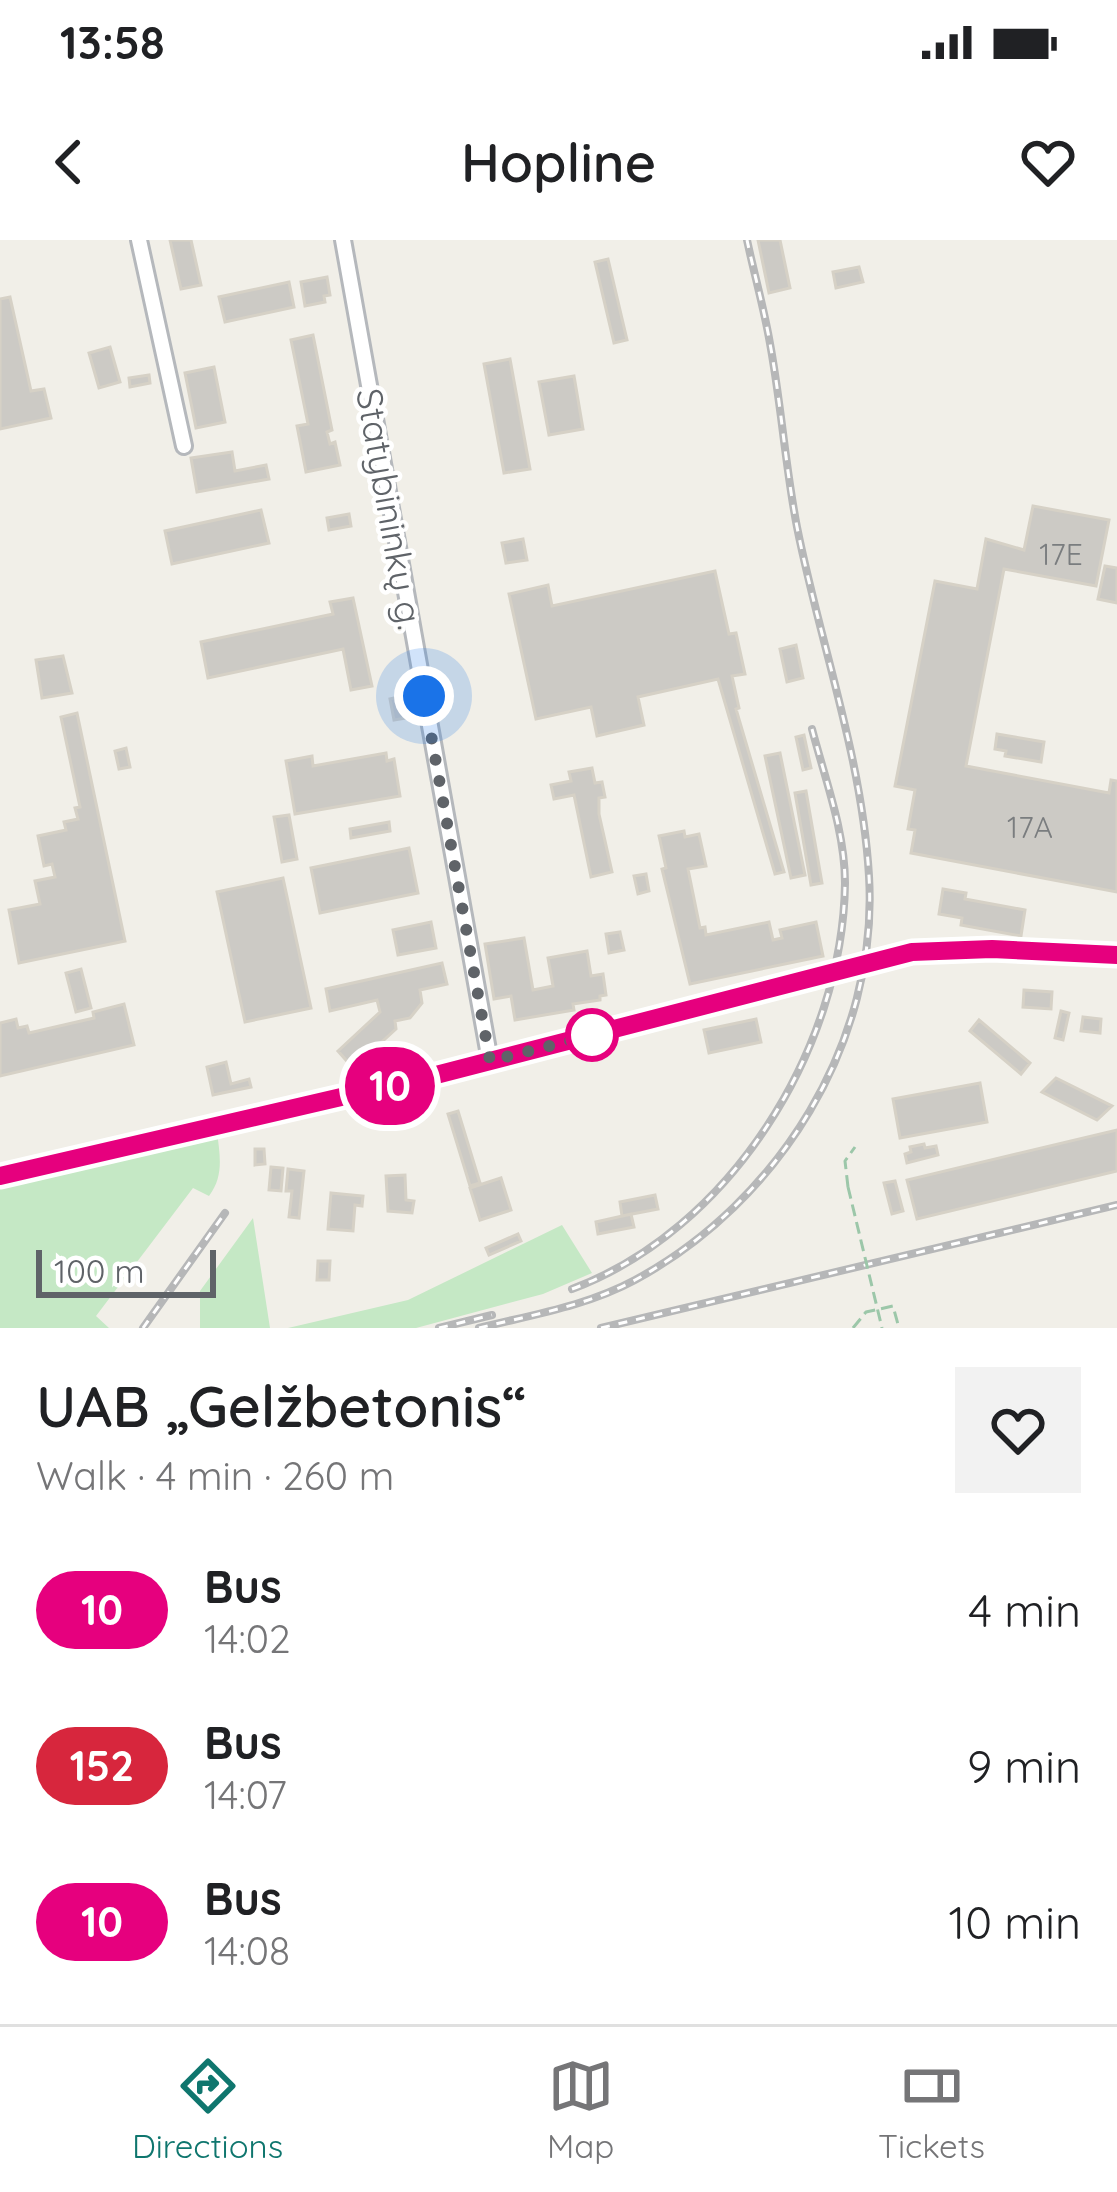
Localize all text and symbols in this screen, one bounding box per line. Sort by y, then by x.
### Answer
text: 13:58 [60,14,165,70]
text: Hopline [461,128,656,196]
icon: back [36,129,102,195]
icon: heart [1015,129,1081,195]
street label: Statybininkų g. [347,385,434,633]
house number: 17E [1039,535,1083,573]
your location [394,666,454,726]
house number: 17A [1007,808,1053,846]
unlabelled marker [567,1010,617,1060]
line badge: 10 [336,1047,444,1125]
text: 10 [369,1059,411,1112]
scale bar [36,1244,216,1297]
text: 100 m [54,1250,145,1291]
button: heart [955,1367,1081,1493]
text: UAB „Gelžbetonis“ [36,1370,526,1441]
text: Walk · 4 min · 260 m [36,1451,394,1500]
text: Bus [204,1558,282,1614]
text: 4 min [968,1582,1081,1638]
text: 10 [81,1583,123,1636]
text: 14:02 [204,1614,291,1663]
text: Bus [204,1714,282,1770]
text: 9 min [967,1738,1081,1794]
text: 152 [70,1739,134,1792]
text: 14:07 [204,1770,287,1819]
text: Bus [204,1870,282,1926]
text: 10 min [949,1894,1081,1950]
text: 10 [81,1895,123,1948]
text: 14:08 [204,1926,290,1975]
tab: Directions [132,2053,283,2166]
tab: Map [547,2053,614,2166]
tab: Tickets [878,2053,985,2166]

